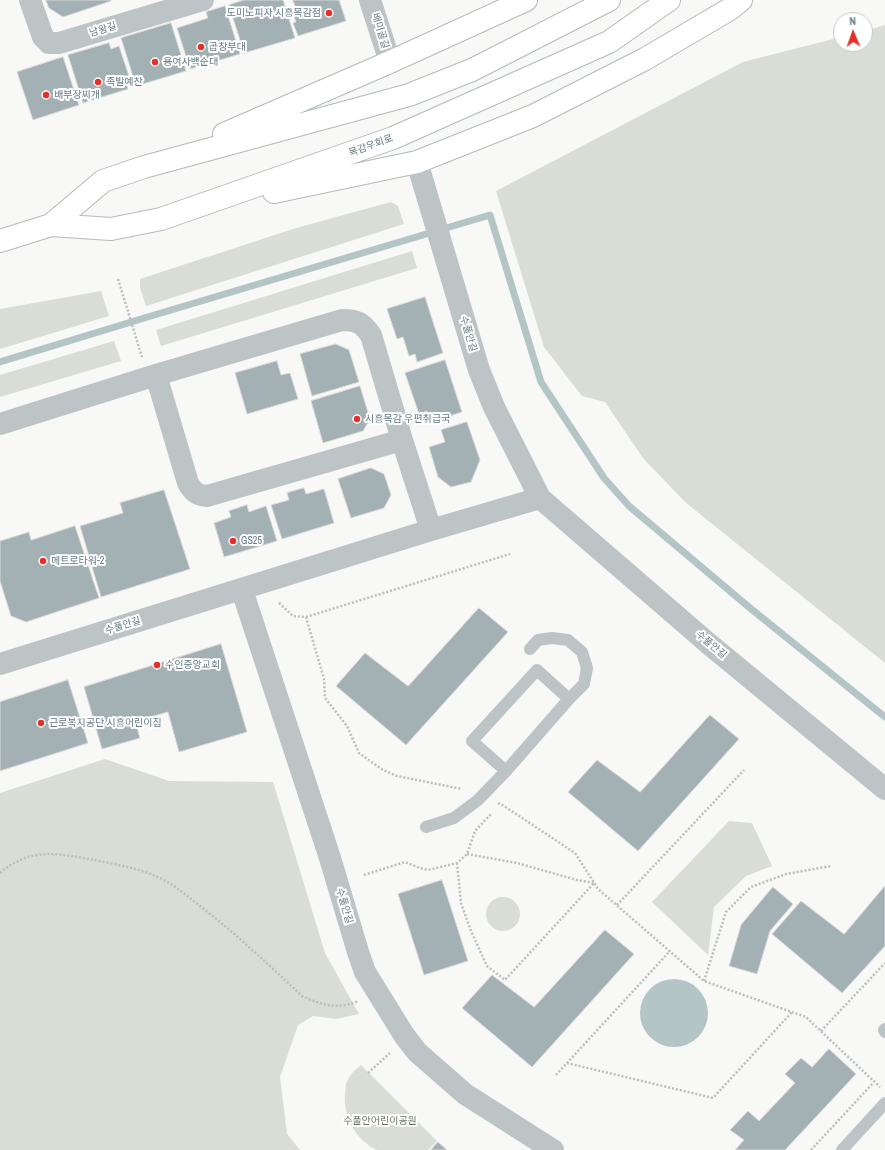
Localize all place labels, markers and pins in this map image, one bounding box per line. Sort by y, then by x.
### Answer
place label: 도미노피자 시흥목감점 [227,7,321,19]
marker: 도미노피자 시흥목감점 [324,8,334,18]
place label: 곱창부대 [209,41,246,53]
marker: 곱창부대 [196,42,206,52]
place label: 용여사백순대 [163,56,218,68]
marker: 용여사백순대 [150,57,160,67]
place label: 족발예찬 [106,76,143,88]
marker: 족발예찬 [93,77,103,87]
place label: 배부장찌개 [54,89,100,101]
marker: 배부장찌개 [41,90,51,100]
place label: 시흥목감 우편취급국 [365,413,450,425]
marker: 시흥목감 우편취급국 [352,414,362,424]
place label: GS25 [241,535,262,547]
marker: GS25 [228,536,238,546]
place label: 메트로타워-2 [51,555,104,567]
marker: 메트로타워-2 [38,556,48,566]
place label: 수인중앙교회 [165,659,220,671]
marker: 수인중앙교회 [152,660,162,670]
place label: 근로복지공단 시흥어린이집 [49,717,162,729]
marker: 근로복지공단 시흥어린이집 [36,718,46,728]

